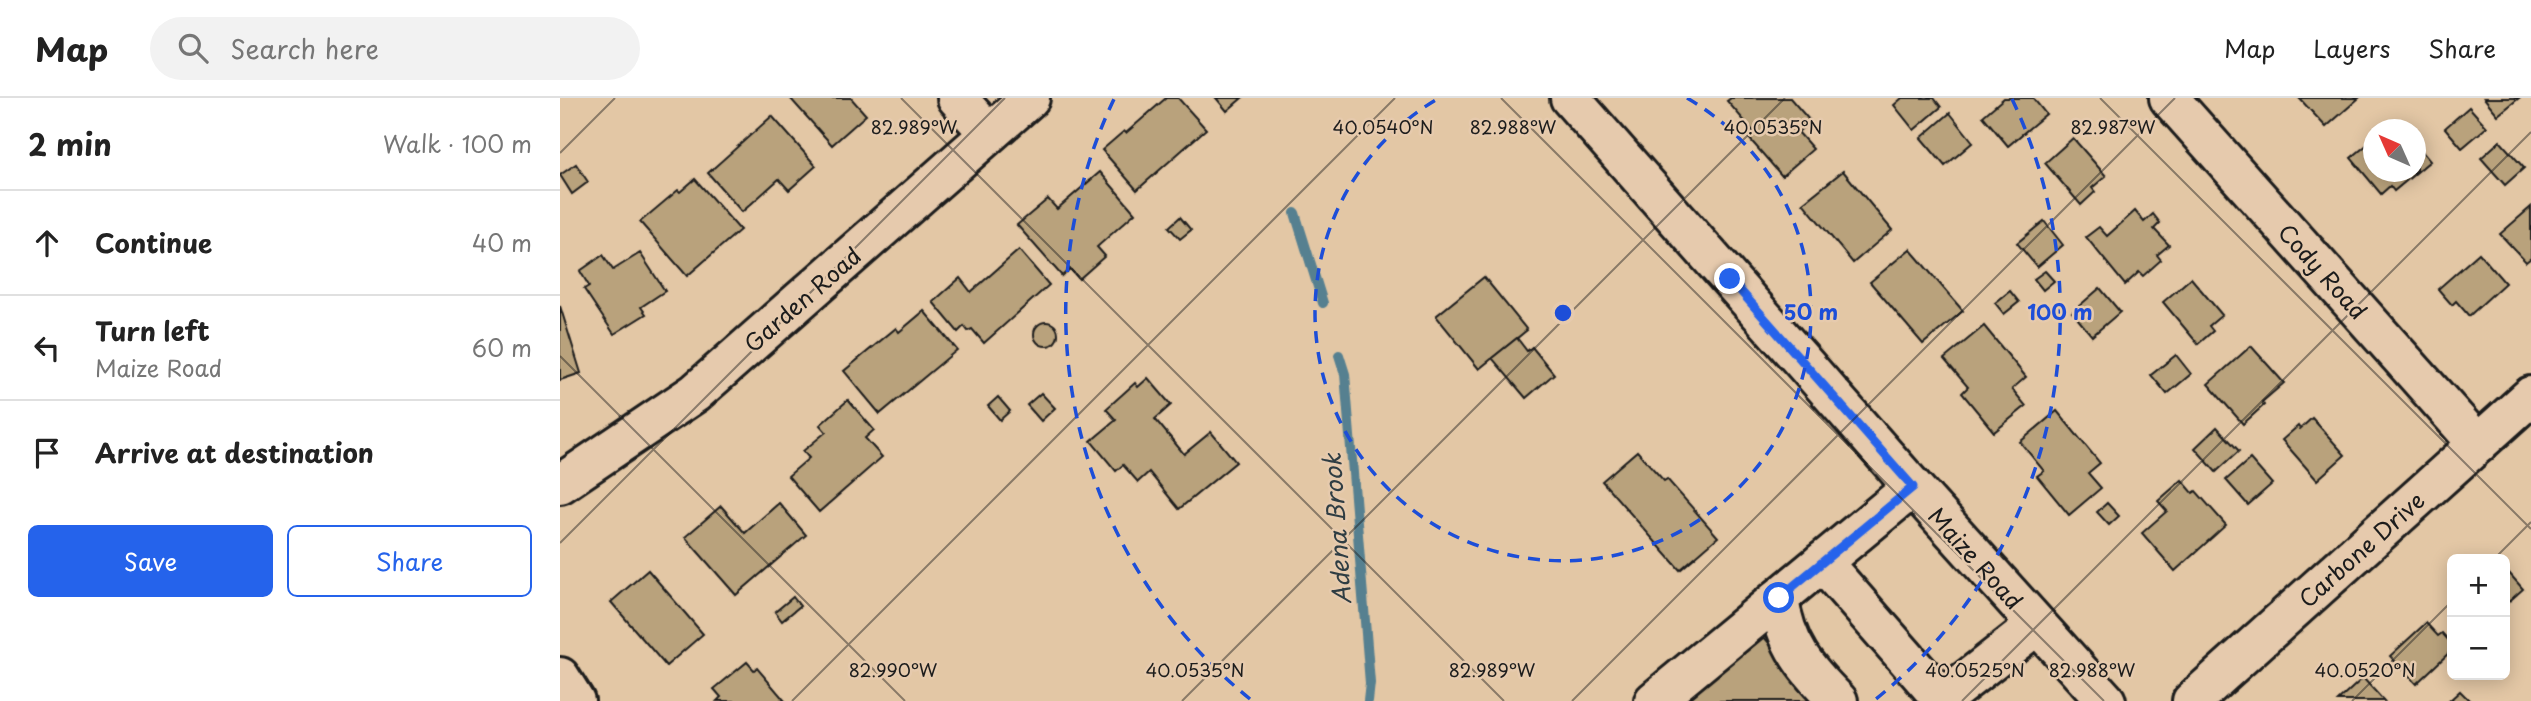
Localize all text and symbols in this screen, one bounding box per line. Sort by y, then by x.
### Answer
search box [150,17,640,80]
text: Map [35,23,108,73]
icon: search [174,29,212,67]
text: Search here [230,29,379,68]
text: Map [2224,30,2275,66]
text: Layers [2313,30,2390,66]
text: Share [2428,30,2496,66]
text: 82.989°W [871,113,958,140]
text: 40.0540°N [1333,113,1433,140]
text: 82.988°W [1470,113,1557,140]
text: 40.0535°N [1723,113,1823,140]
text: 82.987°W [2070,113,2156,140]
north arrow [2363,119,2426,182]
text: 2 min [28,121,112,166]
text: Walk · 100 m [383,126,532,161]
street label: Cody Road [2270,215,2376,327]
text: Continue [95,223,212,262]
icon: ahead [28,224,66,262]
text: 40 m [472,225,532,260]
street label: Garden Road [736,238,868,360]
route end [1714,263,1745,294]
text: 50 m [1784,295,1838,327]
text: 100 m [2027,295,2093,327]
centre of rings [1551,301,1575,325]
text: Turn left [95,311,210,350]
icon: left [28,329,66,367]
text: 60 m [472,330,532,365]
text: Maize Road [95,350,222,385]
text: Arrive at destination [95,433,374,472]
icon: arrive [28,434,66,472]
water label: Adena Brook [1313,451,1359,606]
street label: Carbone Drive [2290,483,2432,615]
street label: Maize Road [1920,499,2032,617]
button: Save [28,525,273,597]
button: Share [287,525,532,597]
map controls [2447,554,2510,680]
button: + [2447,554,2510,617]
route start [1763,582,1794,613]
button: − [2447,617,2510,680]
text: 82.990°W [849,656,938,683]
text: 40.0535°N [1145,656,1245,683]
text: 82.989°W [1449,656,1536,683]
text: 40.0525°N [1925,656,2025,683]
text: 82.988°W [2049,656,2136,683]
text: 40.0520°N [2314,656,2416,683]

